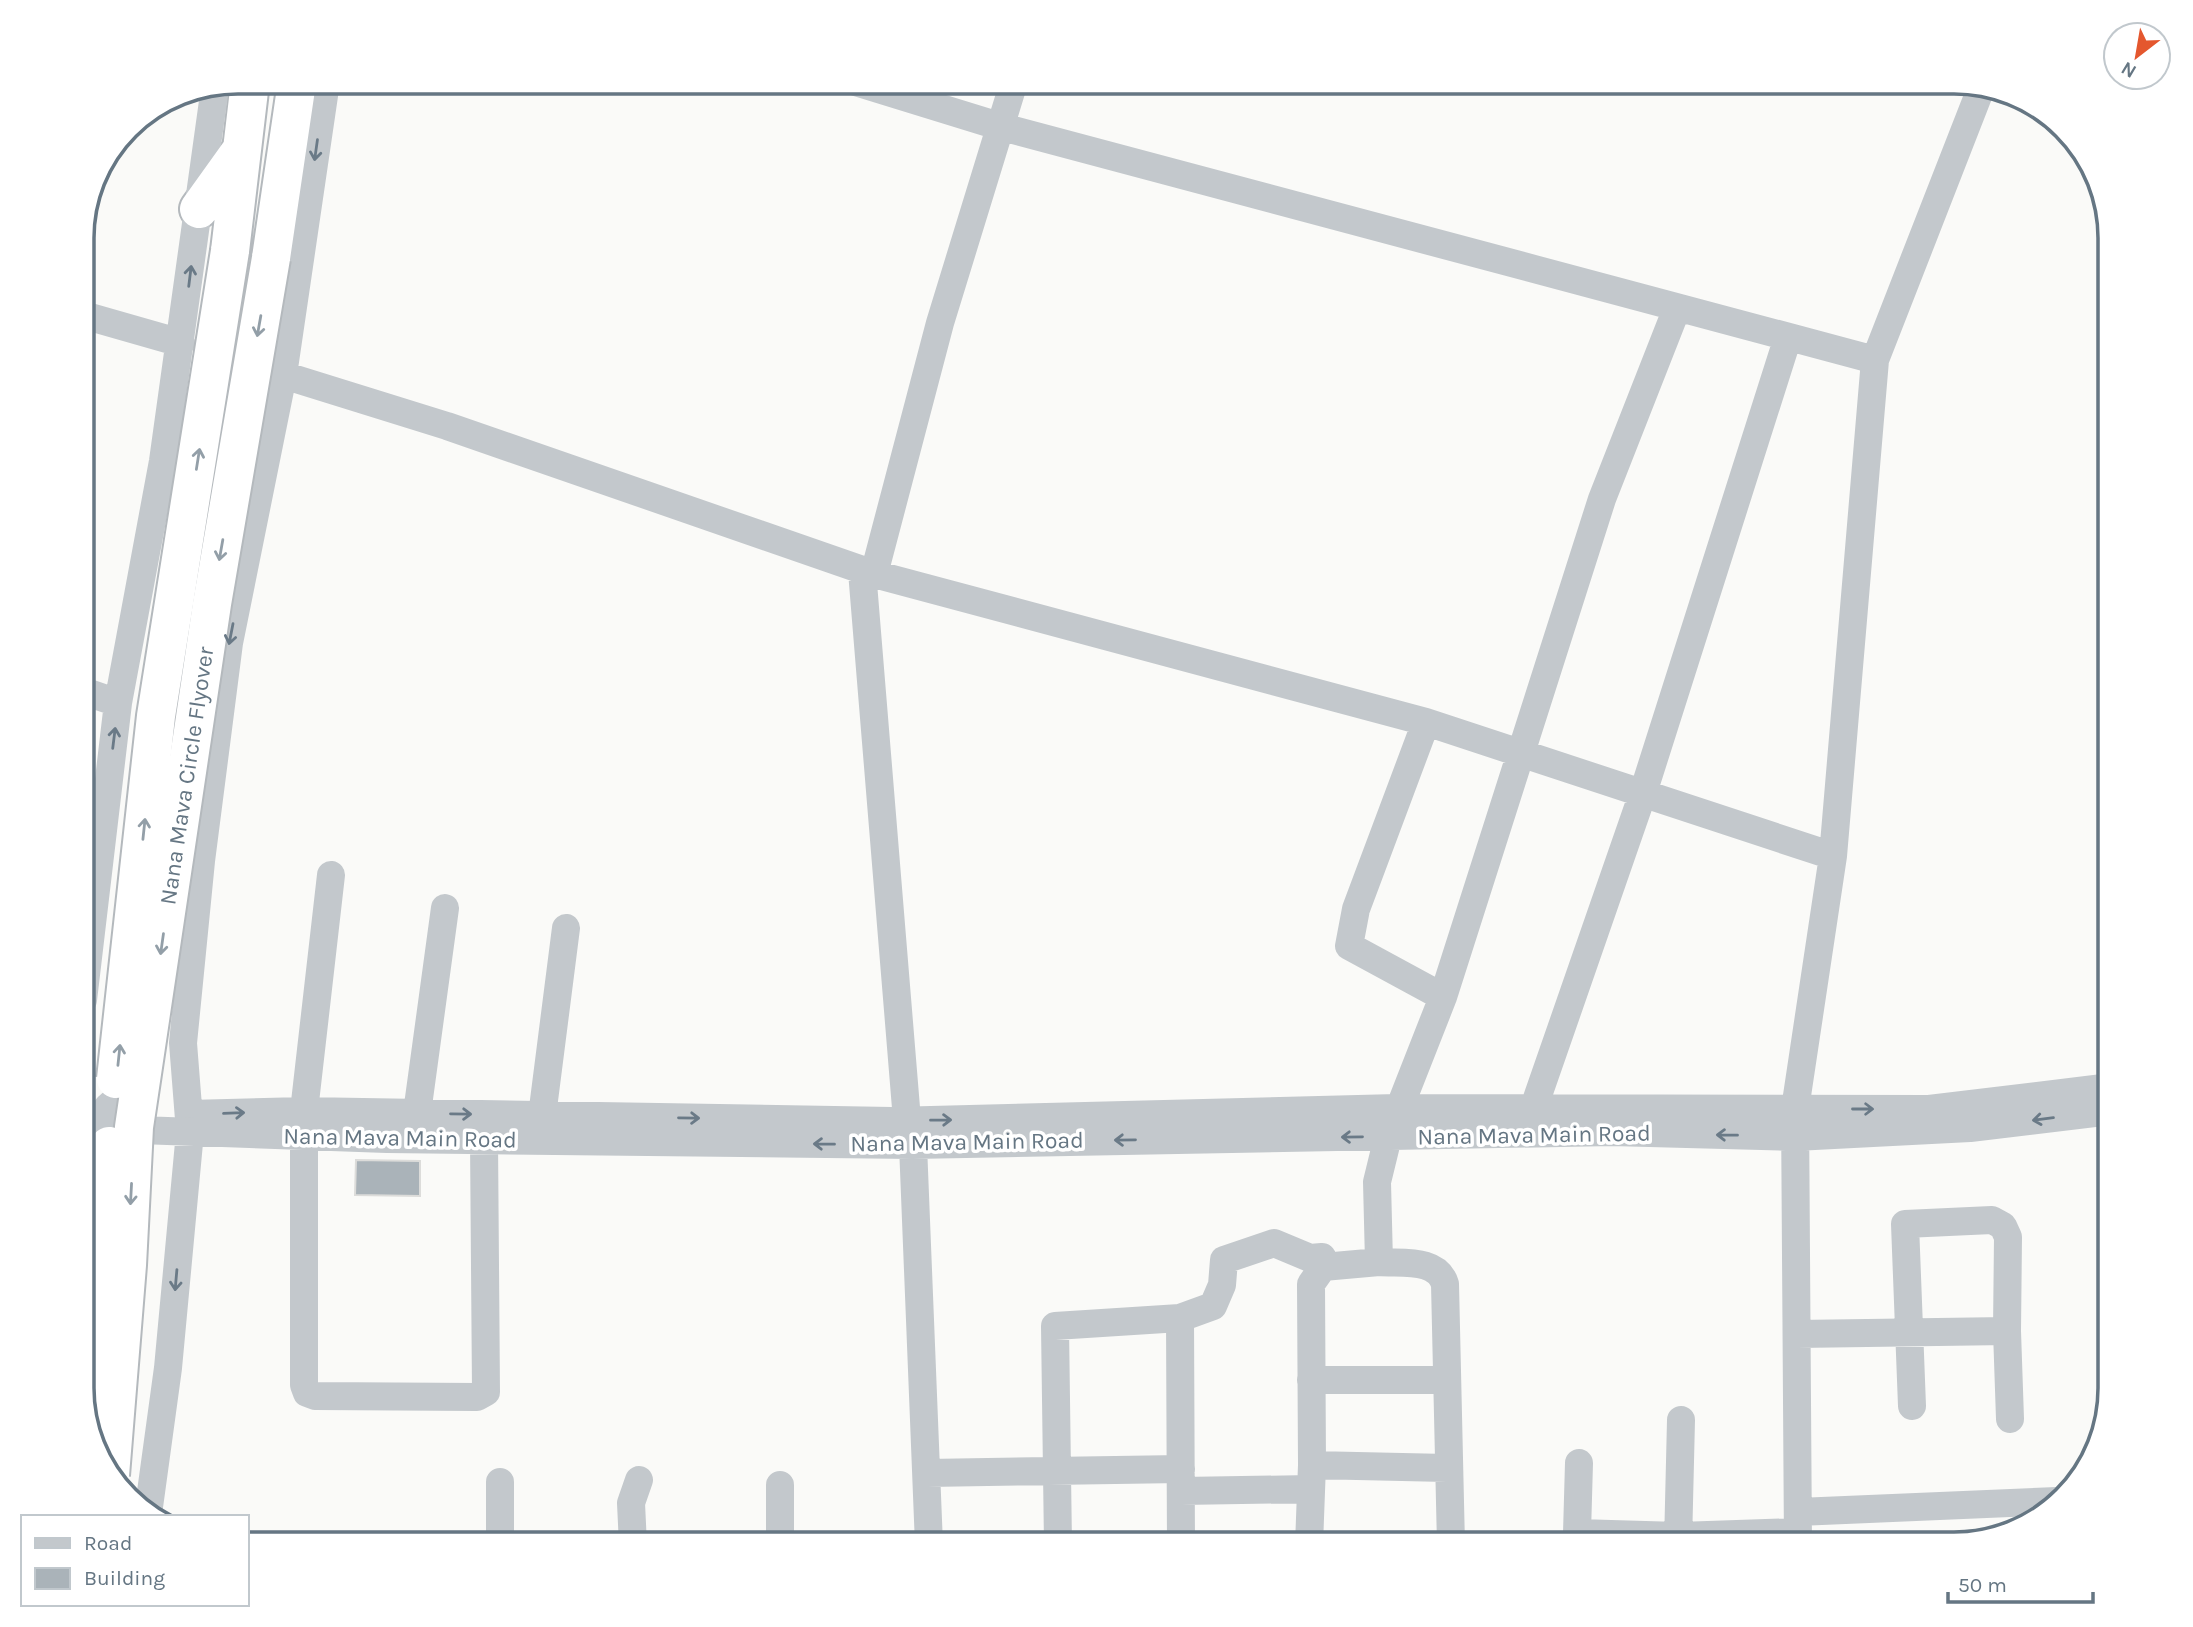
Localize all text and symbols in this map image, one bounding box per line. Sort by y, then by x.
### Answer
north arrow [2102,21,2172,91]
text: N [2117,57,2140,83]
one-way arrow [309,138,322,161]
one-way arrow [184,265,197,288]
one-way arrow [252,314,265,336]
one-way arrow [192,448,205,471]
one-way arrow [214,538,227,561]
one-way arrow [224,622,237,645]
street label: Nana Mava Circle Flyover [154,644,219,907]
one-way arrow [107,727,120,750]
one-way arrow [137,818,150,841]
one-way arrow [155,933,168,955]
one-way arrow [113,1045,126,1067]
one-way arrow [1851,1102,1874,1116]
one-way arrow [222,1107,245,1120]
one-way arrow [450,1107,473,1121]
one-way arrow [677,1112,700,1125]
one-way arrow [2032,1112,2055,1125]
one-way arrow [929,1113,952,1126]
street label: Nana Mava Main Road [1417,1119,1651,1151]
street label: Nana Mava Main Road [283,1122,517,1154]
street label: Nana Mava Main Road [850,1126,1084,1158]
one-way arrow [1715,1128,1738,1142]
one-way arrow [1341,1130,1364,1144]
one-way arrow [1113,1133,1136,1146]
one-way arrow [813,1137,836,1151]
one-way arrow [124,1182,137,1205]
one-way arrow [169,1268,182,1291]
legend [21,1515,248,1606]
text: Road [84,1531,132,1555]
scale bar [1948,1560,2093,1604]
text: Building [84,1566,165,1590]
text: 50 m [1958,1573,2007,1597]

